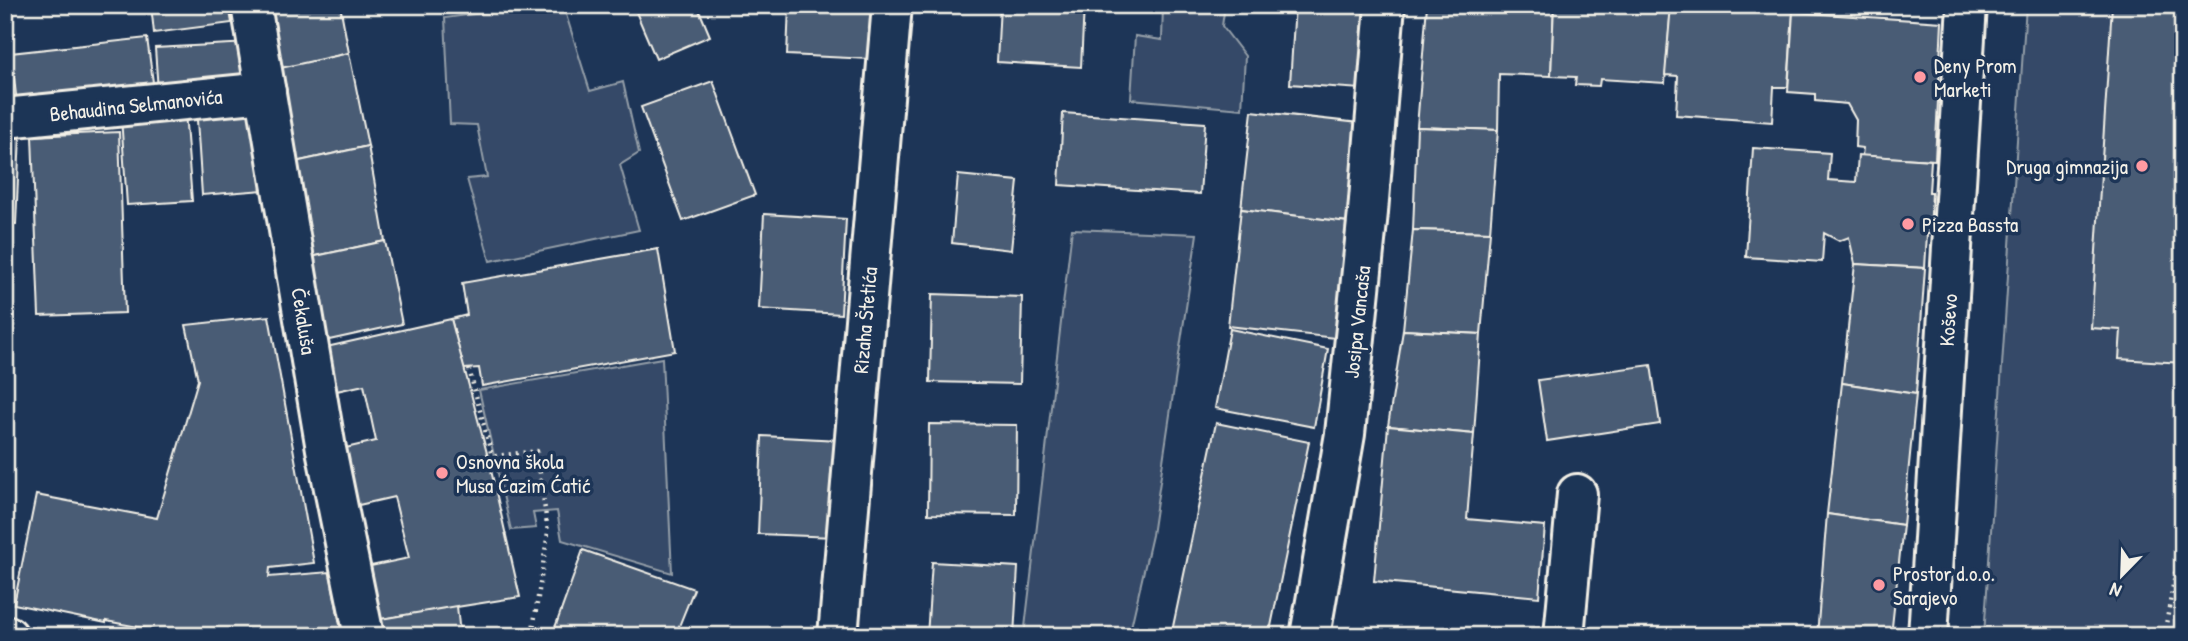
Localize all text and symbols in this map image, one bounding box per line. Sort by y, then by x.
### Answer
place label: Deny Prom Marketi [1934,51,2016,104]
marker: Deny Prom Marketi [1912,69,1928,85]
street label: Behaudina Selmanovića [48,82,224,128]
place label: Druga gimnazija [2006,152,2128,181]
marker: Druga gimnazija [2134,158,2150,174]
place label: Pizza Bassta [1922,210,2018,239]
marker: Pizza Bassta [1900,216,1916,232]
street label: Josipa Vancaša [1337,264,1377,380]
street label: Rizaha Štetića [846,266,884,374]
street label: Čekaluša [284,286,324,356]
street label: Koševo [1932,293,1964,347]
place label: Osnovna škola Musa Ćazim Ćatić [456,447,591,500]
marker: Osnovna škola Musa Ćazim Ćatić [434,465,450,481]
north arrow [2086,540,2156,610]
place label: Prostor d.o.o. Sarajevo [1893,559,1995,612]
marker: Prostor d.o.o. Sarajevo [1871,577,1887,593]
text: N [2106,577,2125,605]

